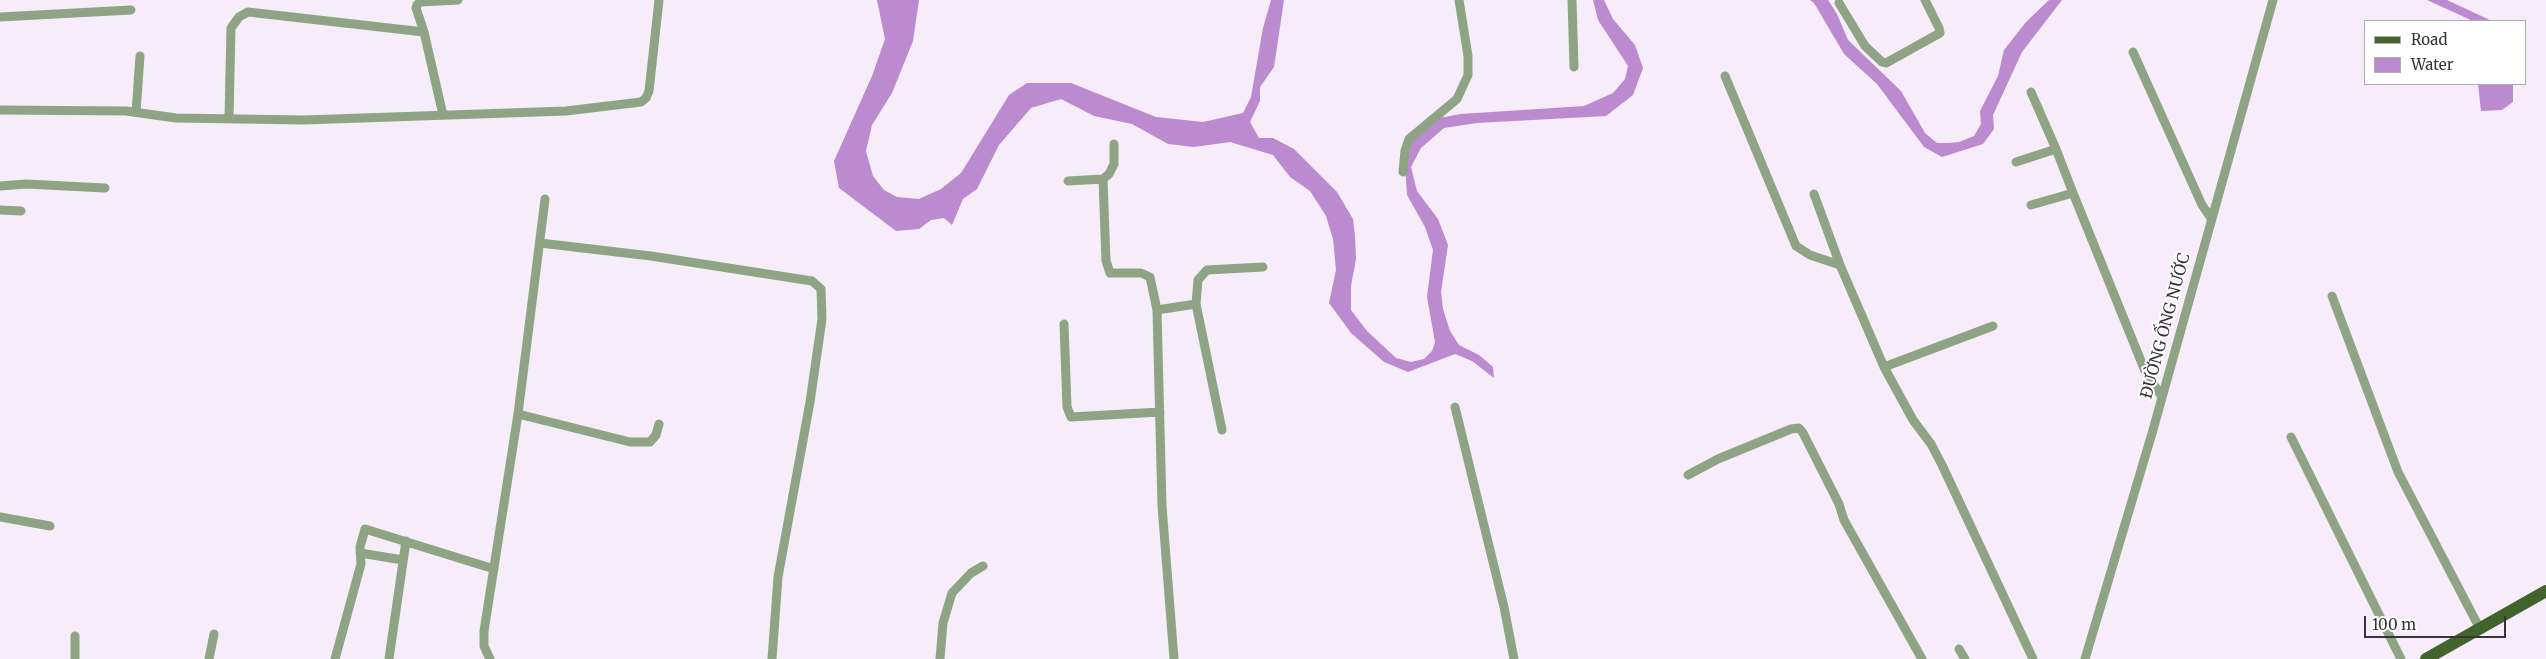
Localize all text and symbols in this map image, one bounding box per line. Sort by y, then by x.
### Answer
legend [2364,20,2526,85]
text: Road [2411,30,2447,49]
text: Water [2411,55,2453,74]
street label: ĐƯỜNG ỐNG NƯỚC [2137,251,2195,401]
scale bar [2366,606,2508,638]
text: 100 m [2372,615,2416,634]

